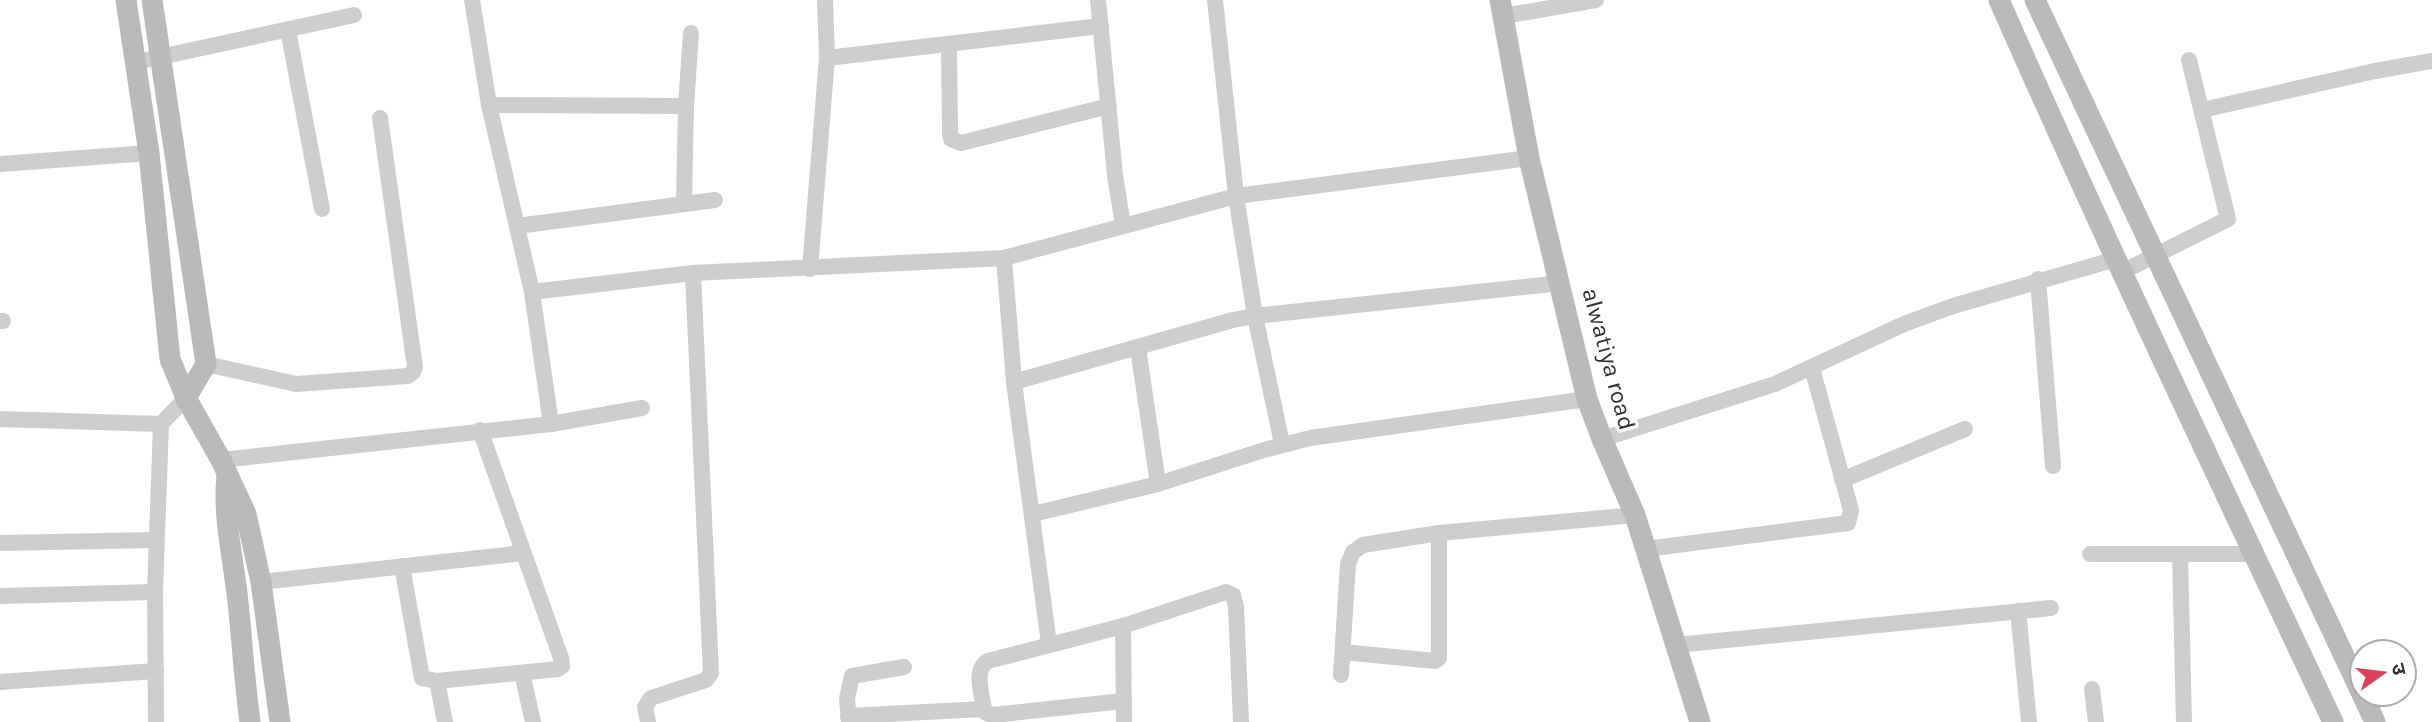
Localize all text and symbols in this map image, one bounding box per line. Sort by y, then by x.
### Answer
street label: alwatiya road [1577,285,1641,433]
north arrow [2348,638,2418,708]
text: उ [2387,661,2411,678]

